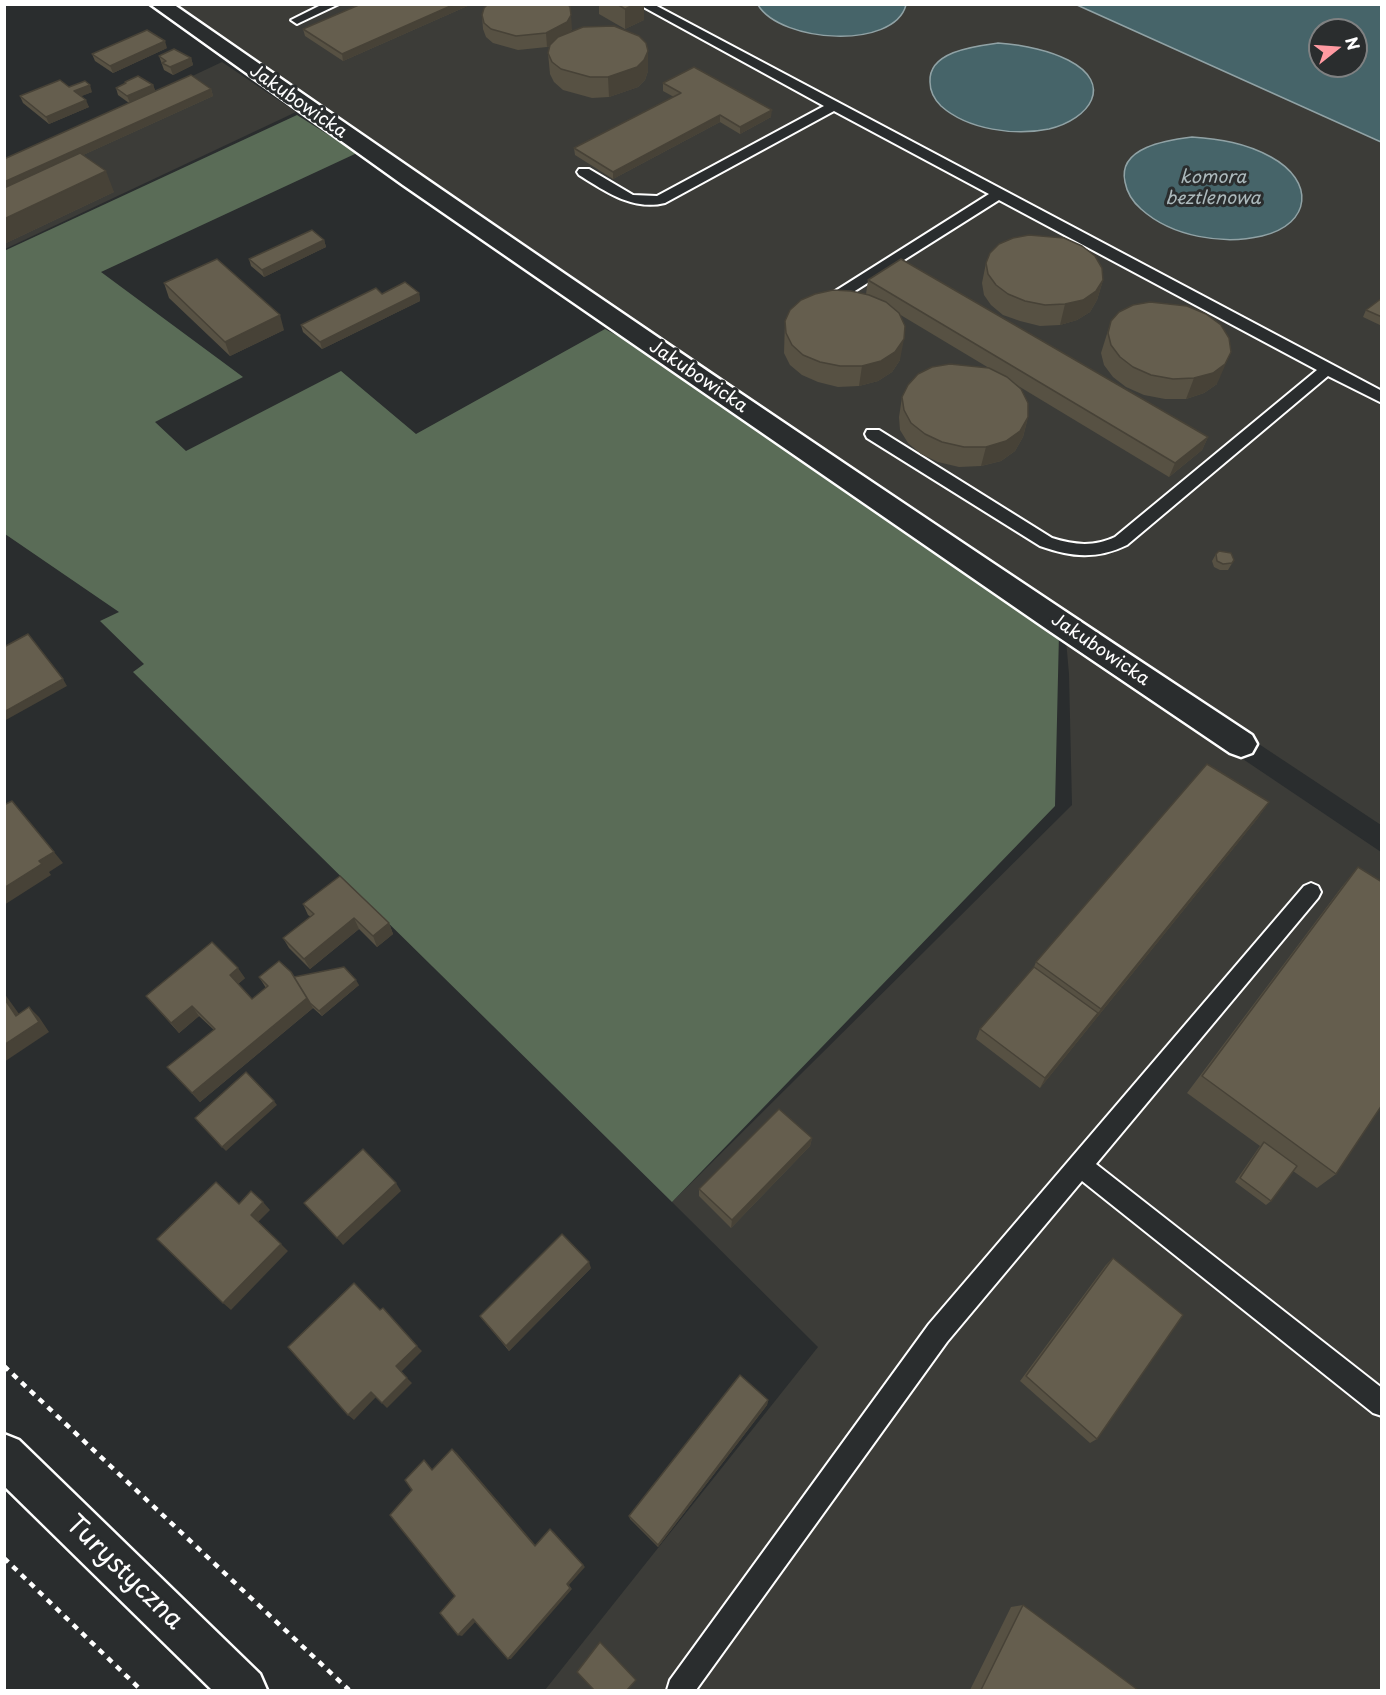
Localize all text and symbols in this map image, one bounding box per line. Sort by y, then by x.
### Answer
north arrow [1308,18,1368,78]
text: N [1340,34,1367,53]
street label: Jakubowicka [245,60,351,144]
water label: komora beztlenowa [1165,167,1261,210]
street label: Jakubowicka [645,336,751,418]
street label: Jakubowicka [1047,609,1153,691]
street label: Turystyczna [59,1509,189,1637]

